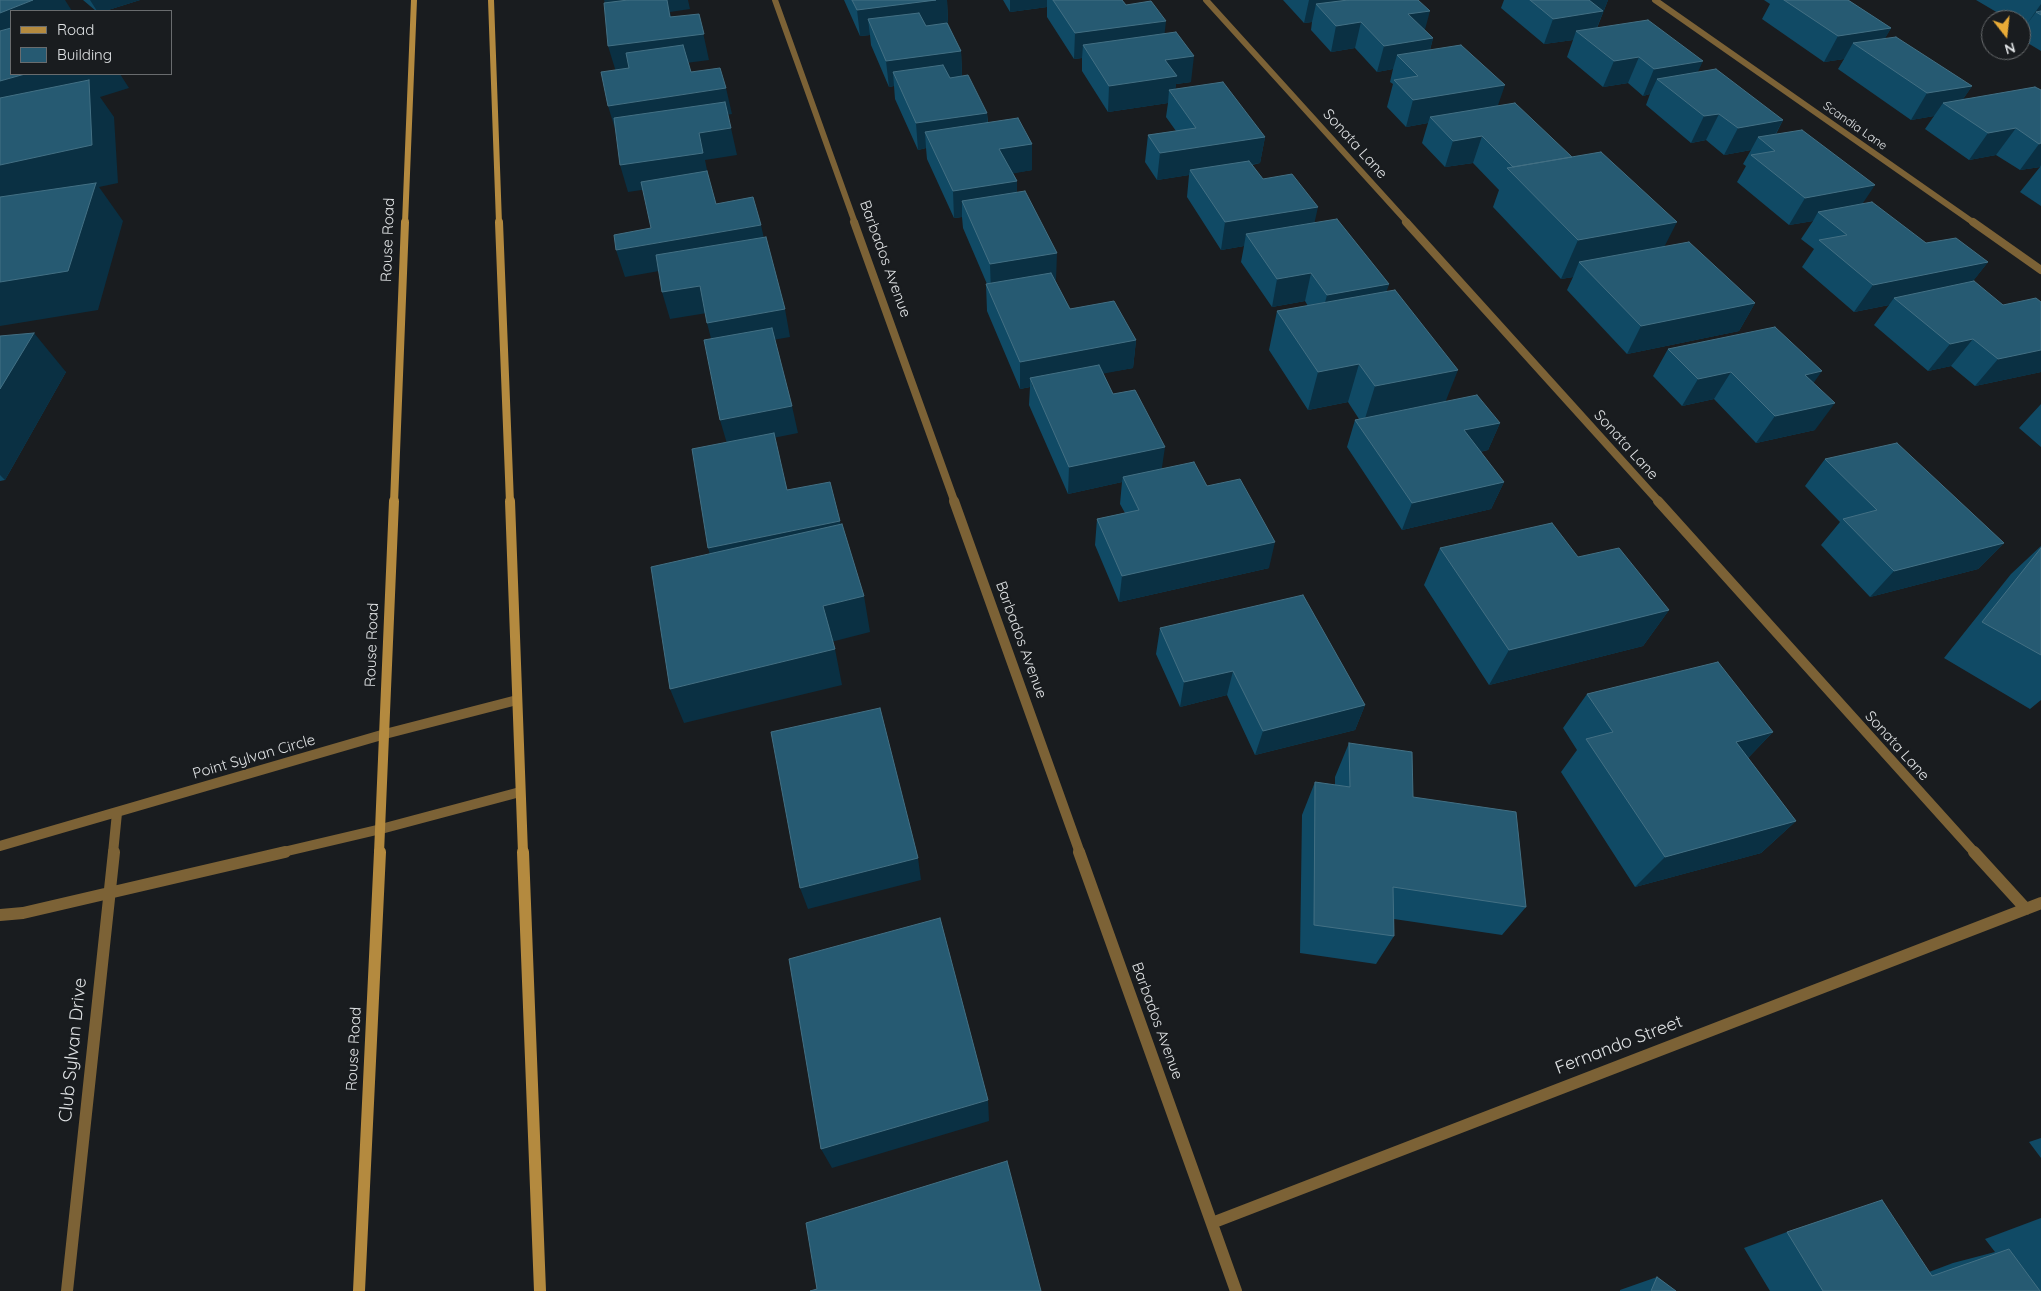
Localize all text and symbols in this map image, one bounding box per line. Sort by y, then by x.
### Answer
legend [10,10,172,75]
north arrow [1981,10,2031,60]
text: Road [57,20,94,39]
text: N [2002,38,2017,59]
text: Building [57,45,112,64]
street label: Scandia Lane [1820,99,1890,153]
street label: Sonata Lane [1319,105,1391,183]
street label: Rouse Road [378,198,398,282]
street label: Barbados Avenue [855,198,915,320]
street label: Sonata Lane [1590,406,1662,484]
street label: Barbados Avenue [991,579,1051,701]
street label: Rouse Road [362,603,382,687]
street label: Sonata Lane [1861,707,1933,785]
street label: Point Sylvan Circle [191,731,317,783]
street label: Barbados Avenue [1127,960,1187,1082]
street label: Club Sylvan Drive [55,977,91,1123]
street label: Rouse Road [343,1006,365,1092]
street label: Fernando Street [1552,1011,1686,1079]

